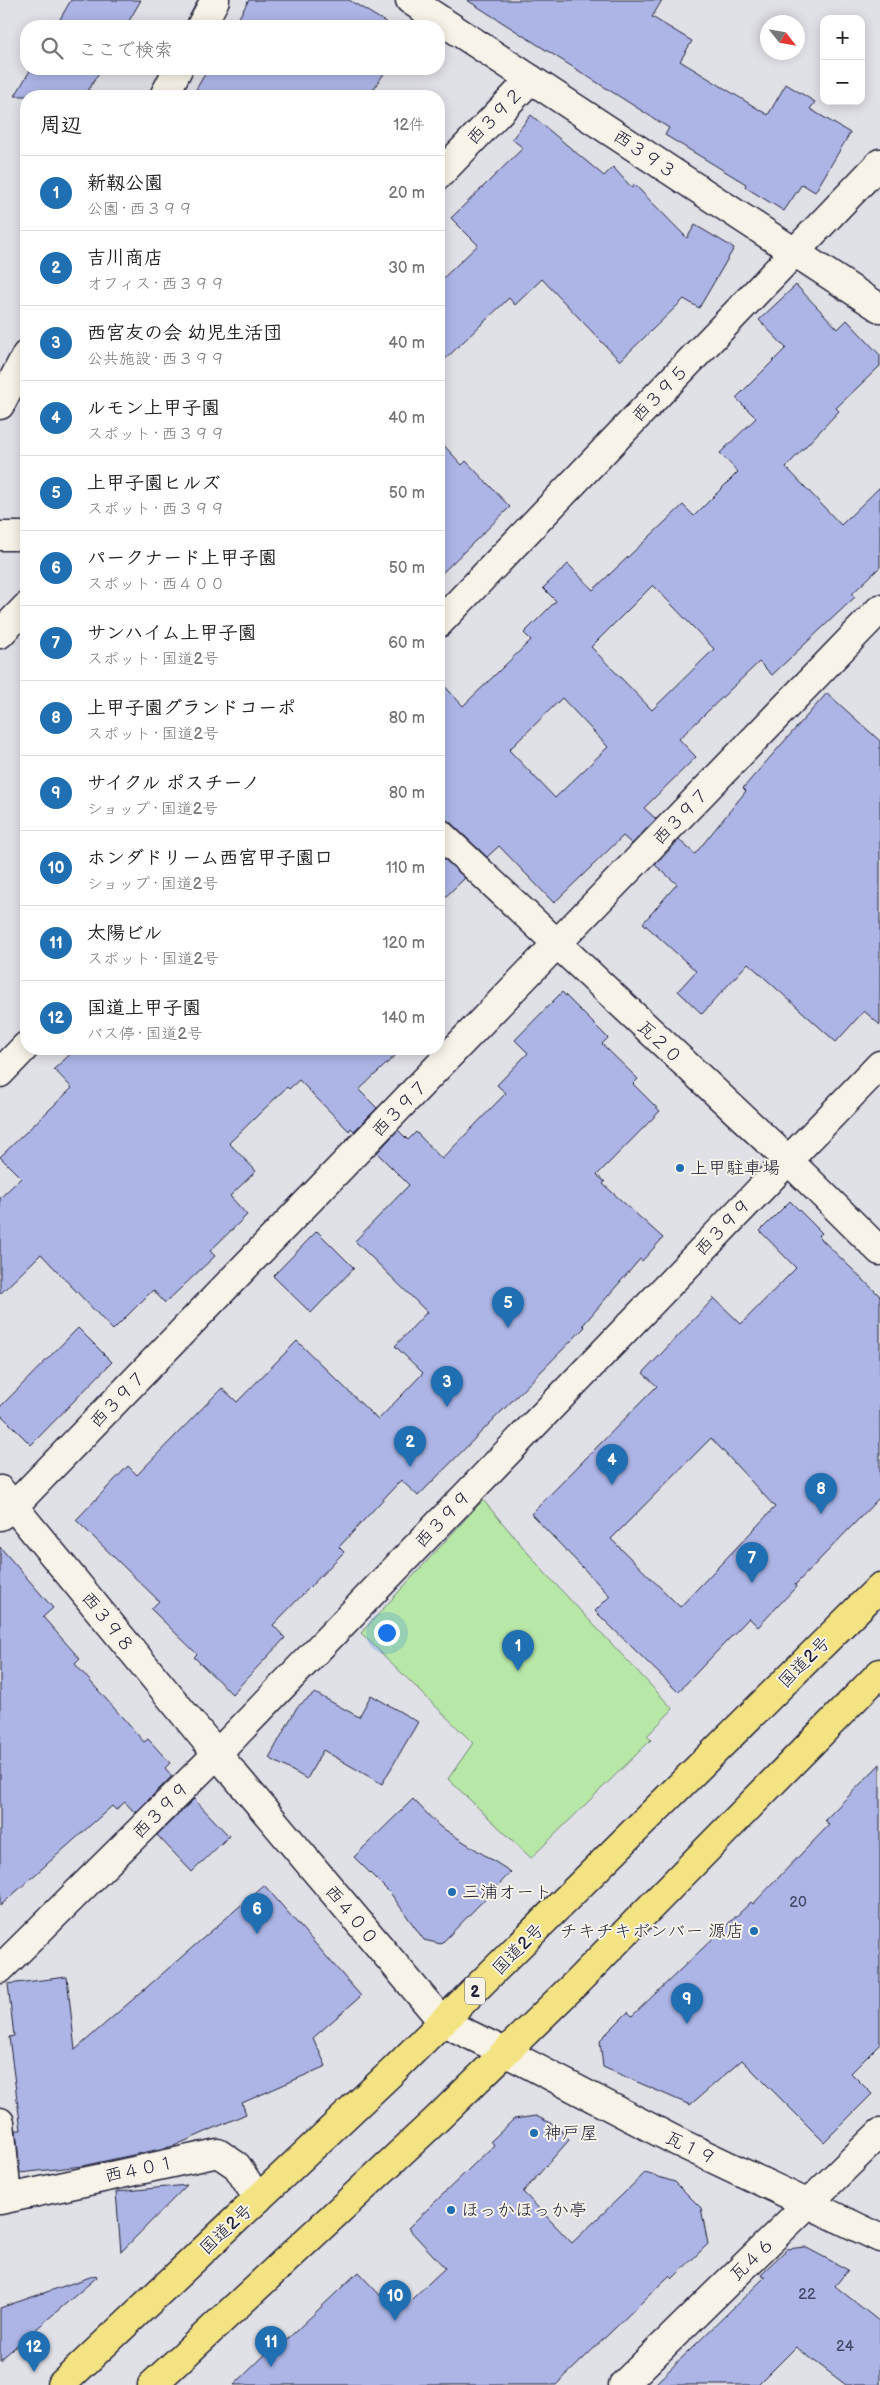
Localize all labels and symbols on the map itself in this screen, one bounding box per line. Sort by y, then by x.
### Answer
north arrow [760,15,805,60]
street label: 西３９２ [463,83,528,150]
street label: 西３９３ [609,126,680,183]
street label: 西３９５ [628,360,693,427]
street label: 西３９７ [649,783,714,850]
street label: 瓦２０ [633,1016,687,1068]
street label: 西３９７ [368,1075,433,1142]
place label: 上甲駐車場 [690,1158,780,1179]
marker: 上甲駐車場 [674,1162,686,1174]
street label: 西３９９ [691,1194,756,1261]
pin: 5 [492,1287,524,1328]
street label: 西３９７ [86,1366,151,1433]
pin: 3 [431,1366,463,1407]
pin: 2 [394,1426,426,1467]
pin: 4 [596,1444,628,1485]
pin: 8 [805,1473,837,1514]
street label: 西３９９ [411,1486,476,1553]
pin: 7 [736,1542,768,1583]
street label: 西３９８ [77,1588,138,1657]
your location [374,1620,400,1646]
pin: 1 [502,1630,534,1671]
street label: 国道2号 [774,1632,835,1693]
street label: 西３９９ [128,1777,194,1843]
street label: 西４００ [320,1881,383,1950]
place label: 三浦オート [462,1882,552,1903]
marker: 三浦オート [446,1886,458,1898]
pin: 6 [241,1893,273,1934]
house number: 20 [789,1893,807,1912]
street label: 国道2号 [488,1919,549,1980]
place label: チキチキボンバー 源店 [560,1921,744,1942]
marker: チキチキボンバー 源店 [748,1925,760,1937]
road number: 2 [465,1978,485,2004]
pin: 9 [671,1983,703,2024]
place label: 神戸屋 [544,2123,598,2144]
marker: 神戸屋 [528,2127,540,2139]
street label: 瓦１９ [662,2127,720,2170]
street label: 西４０１ [103,2152,178,2187]
street label: 国道2号 [196,2200,257,2259]
place label: ほっかほっか亭 [461,2200,587,2221]
marker: ほっかほっか亭 [445,2204,457,2216]
street label: 瓦４６ [726,2233,779,2286]
pin: 10 [379,2280,411,2321]
house number: 22 [798,2285,816,2304]
pin: 11 [255,2326,287,2367]
pin: 12 [18,2331,50,2372]
house number: 24 [836,2337,854,2356]

